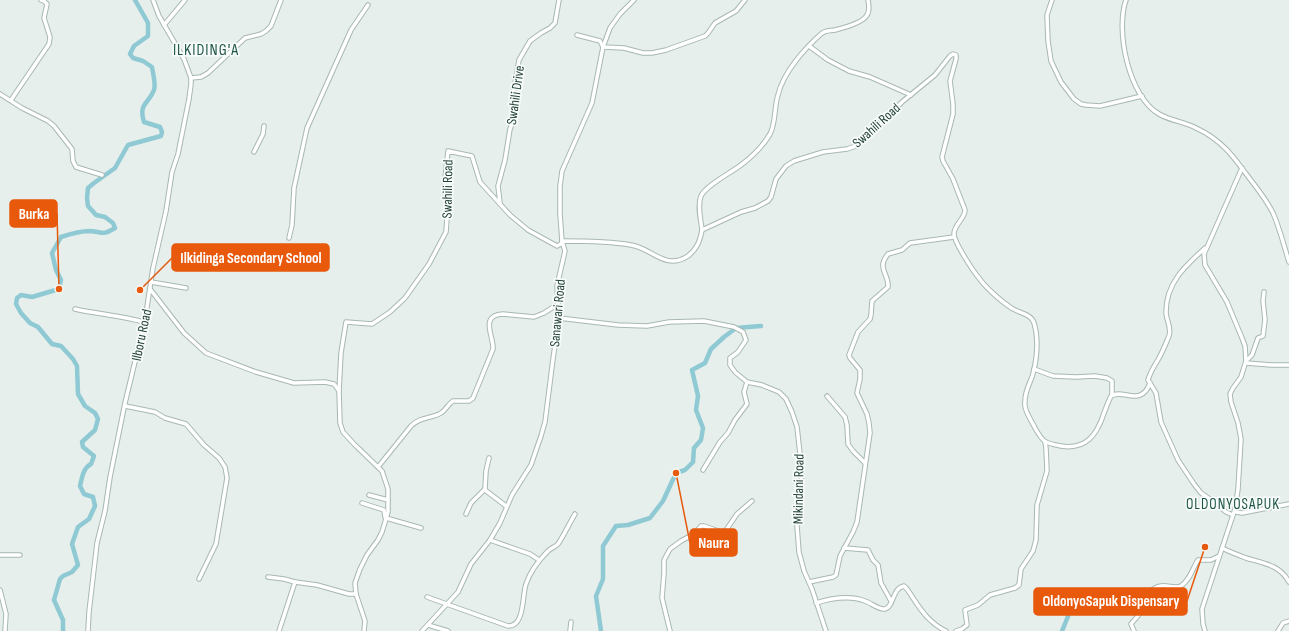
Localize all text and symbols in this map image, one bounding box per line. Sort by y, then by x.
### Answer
district label: ILKIDING'A [173,41,239,60]
street label: Swahili Drive [503,64,528,126]
street label: Swahili Road [849,99,904,151]
street label: Swahili Road [438,159,457,219]
callout: Burka [10,200,57,227]
text: Burka [19,205,49,224]
callout: Ilkidinga Secondary School [172,244,329,271]
text: Ilkidinga Secondary School [180,249,322,268]
street label: Sanawari Road [546,278,569,348]
street label: Ilboru Road [128,308,155,363]
street label: Mikindani Road [789,454,808,524]
district label: OLDONYOSAPUK [1186,495,1280,514]
callout: Naura [690,529,737,556]
text: Naura [698,534,730,553]
callout: OldonyoSapuk Dispensary [1034,588,1187,615]
text: OldonyoSapuk Dispensary [1043,592,1180,611]

